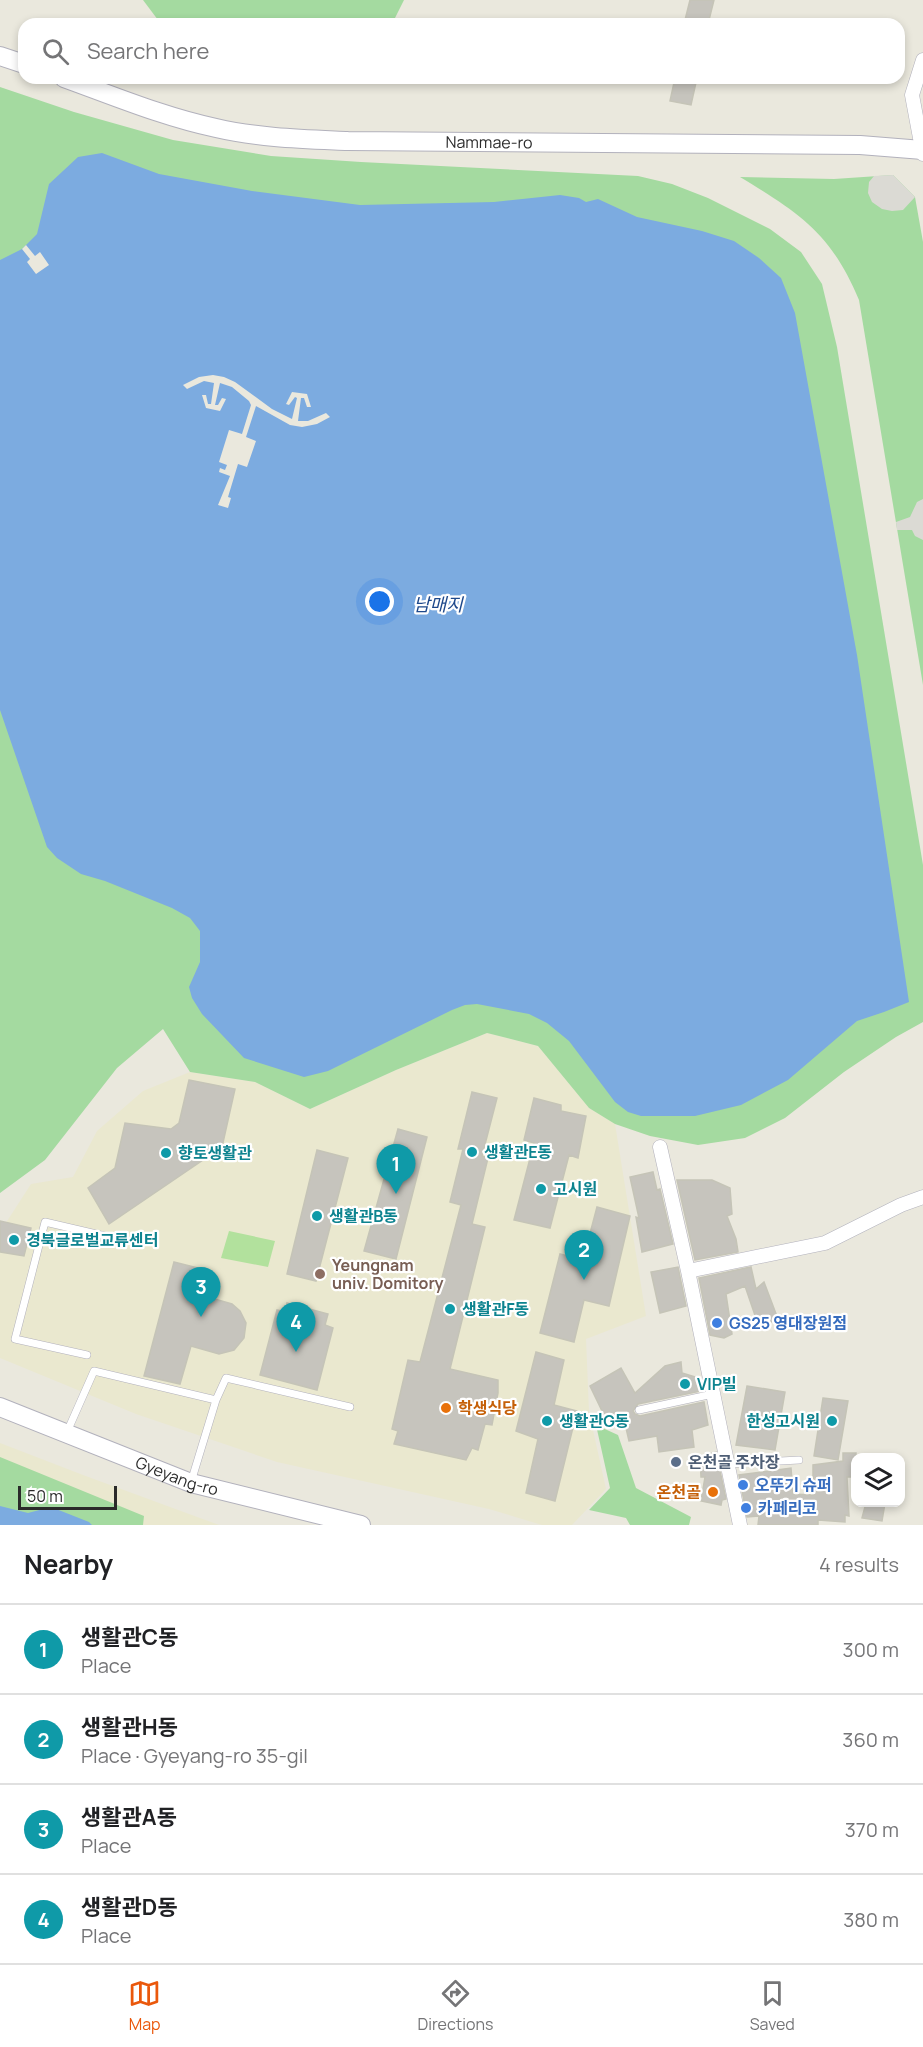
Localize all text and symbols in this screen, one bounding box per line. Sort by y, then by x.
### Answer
search box [18,18,905,84]
icon: search [39,35,72,68]
text: Search here [87,36,209,66]
street label: Nammae-ro [445,131,533,153]
your location [365,587,394,616]
water label: 남매지 [413,592,464,616]
place label: 생활관E동 [484,1141,552,1163]
place label: 향토생활관 [178,1142,252,1164]
pin: 1 [376,1144,416,1194]
marker: 생활관E동 [465,1145,479,1159]
marker: 향토생활관 [159,1146,173,1160]
place label: 고시원 [553,1178,597,1200]
marker: 고시원 [534,1182,548,1196]
place label: 생활관B동 [329,1205,398,1227]
marker: 생활관B동 [310,1209,324,1223]
place label: 경북글로벌교류센터 [26,1229,158,1251]
pin: 2 [564,1230,604,1280]
marker: 경북글로벌교류센터 [7,1233,21,1247]
place label: Yeungnam univ. Domitory [332,1254,444,1294]
marker: Yeungnam univ. Domitory [313,1267,327,1281]
pin: 3 [182,1268,220,1317]
place label: 생활관F동 [462,1298,529,1320]
pin: 4 [276,1302,316,1352]
marker: 생활관F동 [443,1302,457,1316]
place label: GS25 영대장원점 [729,1312,847,1334]
marker: GS25 영대장원점 [710,1316,724,1330]
place label: VIP빌 [697,1373,737,1395]
marker: VIP빌 [678,1377,692,1391]
place label: 학생식당 [458,1397,517,1419]
marker: 학생식당 [439,1401,453,1415]
place label: 생활관G동 [559,1410,630,1432]
place label: 한성고시원 [746,1410,820,1432]
marker: 생활관G동 [540,1414,554,1428]
marker: 한성고시원 [825,1414,839,1428]
street label: Gyeyang-ro [132,1451,220,1500]
place label: 온천골 주차장 [688,1451,780,1473]
map controls [851,1453,905,1507]
button: layers [851,1453,905,1507]
marker: 온천골 주차장 [669,1455,683,1469]
place label: 오뚜기 슈퍼 [755,1474,832,1496]
marker: 오뚜기 슈퍼 [736,1478,750,1492]
place label: 온천골 [657,1481,701,1503]
scale bar [18,1483,117,1510]
text: 50 m [27,1485,63,1507]
marker: 온천골 [706,1485,720,1499]
place label: 카페리코 [758,1497,817,1519]
marker: 카페리코 [739,1501,753,1515]
text: Nearby [24,1546,113,1582]
text: 4 results [819,1551,899,1578]
text: 생활관C동 [81,1622,178,1652]
text: 1 [39,1636,48,1663]
text: 300 m [843,1636,899,1663]
text: Place [81,1652,131,1679]
text: 생활관H동 [81,1712,178,1742]
text: 2 [38,1726,49,1753]
text: 360 m [842,1726,899,1753]
text: Place · Gyeyang-ro 35-gil [81,1742,308,1769]
text: 생활관A동 [81,1802,177,1832]
text: 3 [38,1816,49,1843]
text: 370 m [845,1816,899,1843]
text: Place [81,1832,131,1859]
text: 생활관D동 [81,1892,177,1922]
text: 4 [37,1906,50,1933]
text: 380 m [843,1906,899,1933]
text: Place [81,1922,131,1949]
tab: Map [128,1977,161,2035]
tab: Directions [418,1977,493,2035]
tab: Saved [750,1977,795,2035]

